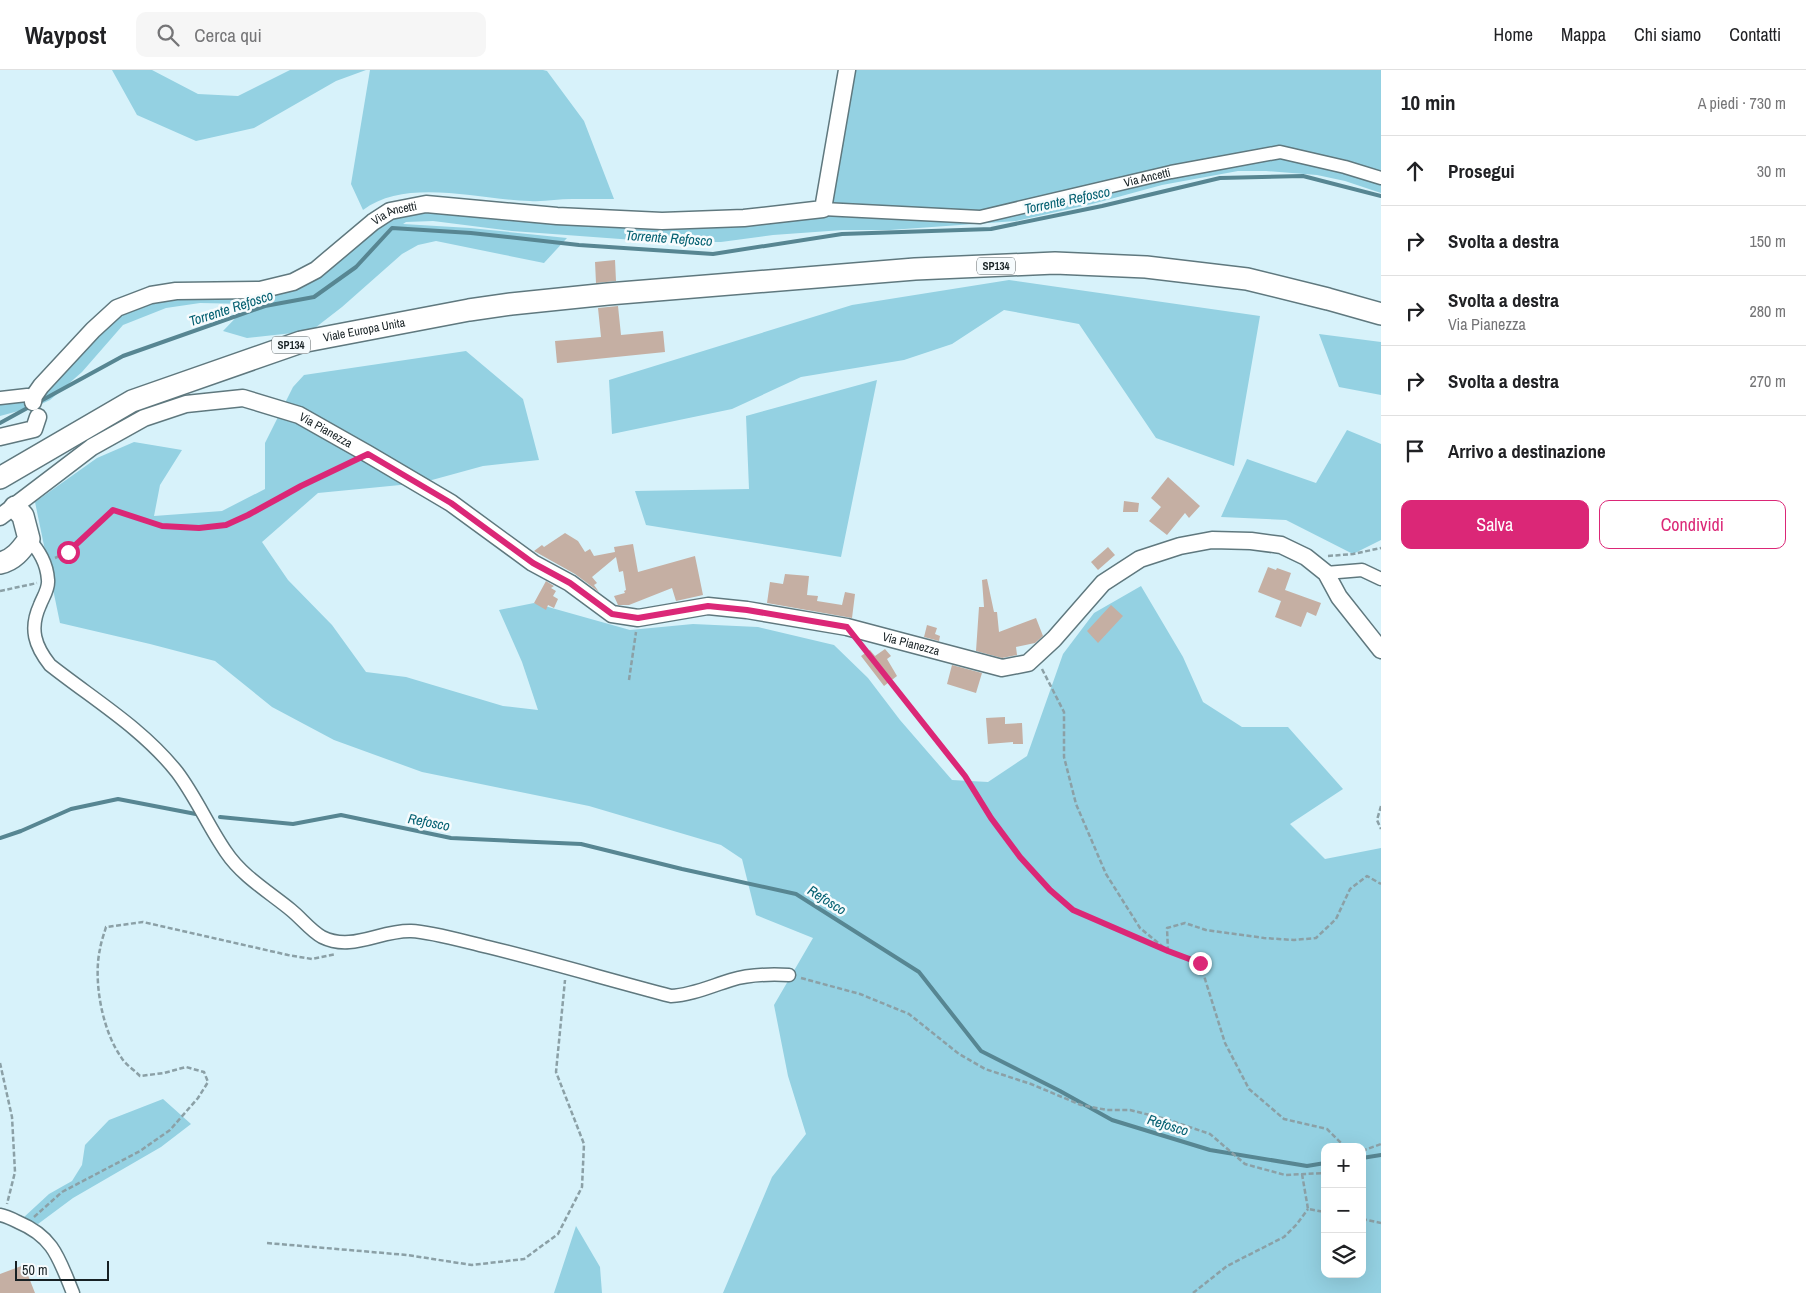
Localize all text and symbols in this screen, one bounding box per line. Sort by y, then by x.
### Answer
search box [136,12,486,57]
text: Waypost [25,19,106,51]
icon: search [154,21,182,49]
text: Cerca qui [194,22,262,48]
text: Home [1494,22,1533,47]
text: Mappa [1561,22,1606,47]
text: Chi siamo [1634,22,1701,47]
text: Contatti [1729,22,1781,47]
text: 10 min [1401,88,1456,117]
text: A piedi · 730 m [1698,92,1786,114]
icon: ahead [1401,157,1429,185]
text: Prosegui [1448,158,1515,184]
text: 30 m [1757,160,1786,182]
street label: Via Ancetti [1122,164,1172,191]
water label: Torrente Refosco [1023,182,1111,218]
street label: Via Ancetti [368,198,418,229]
water label: Torrente Refosco [625,226,713,250]
icon: right [1401,227,1429,255]
text: Svolta a destra [1448,228,1559,254]
text: 150 m [1750,230,1786,252]
road number: SP134 [977,258,1015,275]
water label: Torrente Refosco [187,286,275,330]
text: Svolta a destra [1448,287,1559,313]
icon: right [1401,297,1429,325]
text: 280 m [1750,300,1786,322]
text: Via Pianezza [1448,313,1526,335]
street label: Viale Europa Unita [322,314,407,346]
road number: SP134 [272,336,310,354]
icon: right [1401,367,1429,395]
text: Svolta a destra [1448,368,1559,394]
text: 270 m [1750,370,1786,392]
street label: Via Pianezza [296,409,356,452]
icon: arrive [1401,437,1429,465]
text: Arrivo a destinazione [1448,438,1606,464]
button: Salva [1401,500,1589,549]
button: Condividi [1599,500,1786,549]
route start [57,541,80,564]
street label: Via Pianezza [881,629,942,659]
water label: Refosco [407,809,451,835]
water label: Refosco [804,881,850,919]
route end [1189,952,1212,975]
water label: Refosco [1145,1110,1191,1140]
map controls [1321,1143,1366,1278]
button: + [1321,1143,1366,1188]
button: − [1321,1188,1366,1233]
button: layers [1321,1233,1366,1278]
scale bar [15,1258,109,1281]
text: 50 m [22,1261,48,1279]

